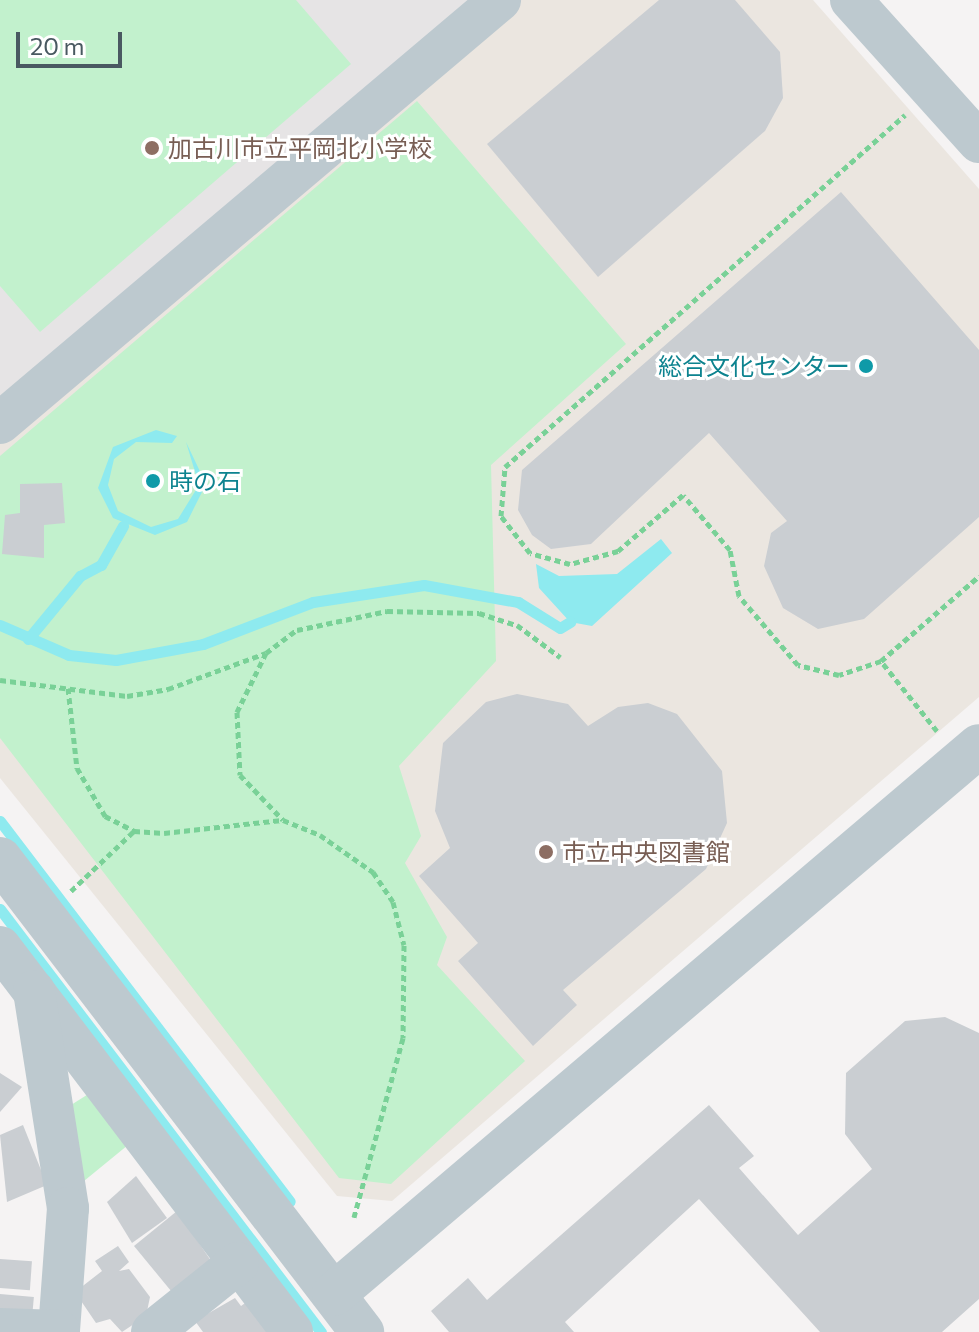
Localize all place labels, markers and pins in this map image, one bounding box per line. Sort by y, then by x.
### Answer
place label: 加古川市立平岡北小学校 [168,134,432,162]
marker: 加古川市立平岡北小学校 [143,139,161,157]
place label: 総合文化センター [658,352,850,380]
marker: 総合文化センター [857,357,875,375]
place label: 時の石 [169,467,241,495]
marker: 時の石 [144,472,162,490]
place label: 市立中央図書館 [562,838,730,866]
marker: 市立中央図書館 [537,843,555,861]

